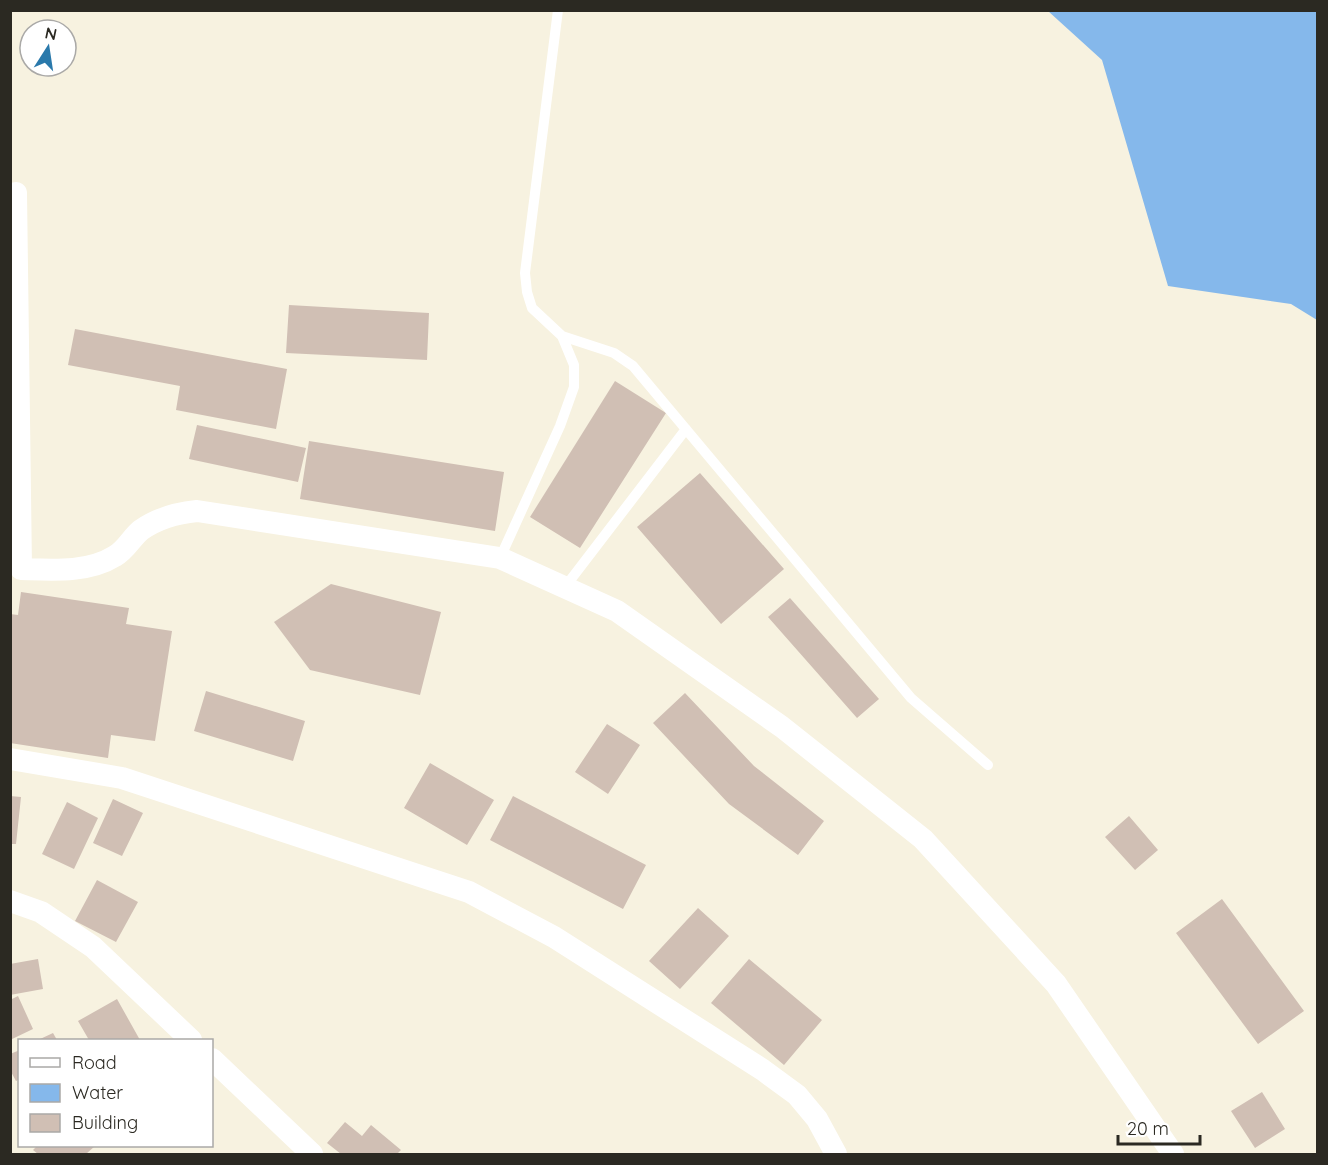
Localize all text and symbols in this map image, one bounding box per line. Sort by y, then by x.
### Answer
north arrow [18,18,78,78]
text: N [43,22,59,44]
legend [18,1039,213,1147]
text: Road [72,1051,117,1074]
text: Water [72,1081,123,1104]
scale bar [1118,1108,1200,1146]
text: Building [72,1111,138,1134]
text: 20 m [1127,1117,1169,1140]

